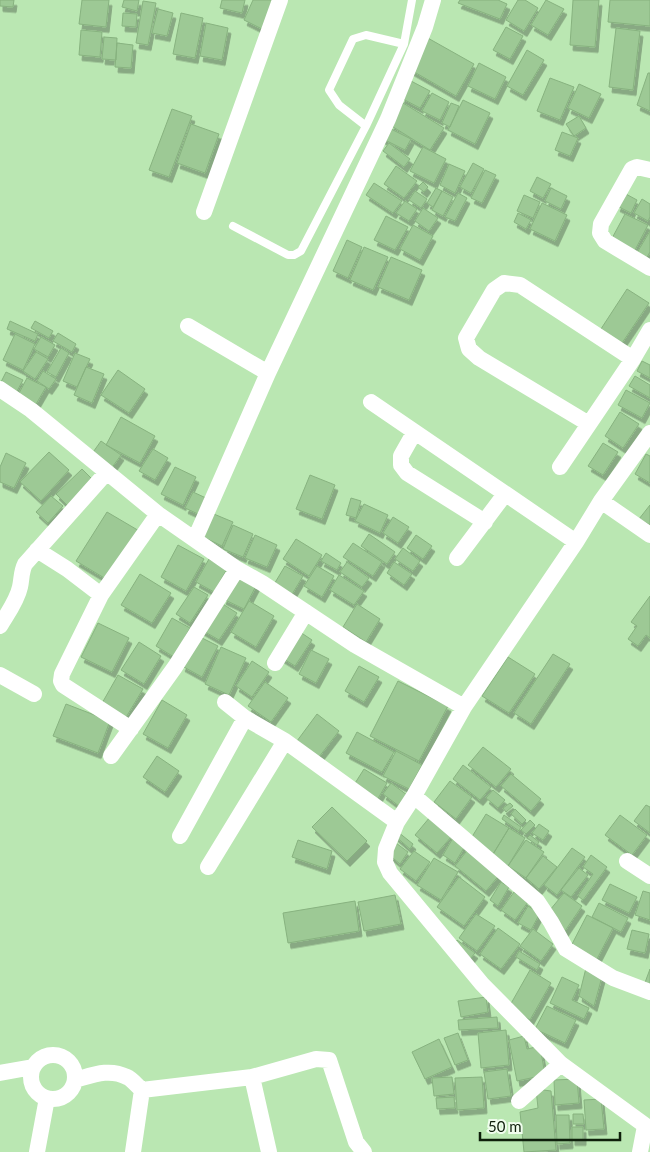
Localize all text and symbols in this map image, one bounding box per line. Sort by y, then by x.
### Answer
scale bar [480,1110,620,1142]
text: 50 m [488,1117,522,1135]

